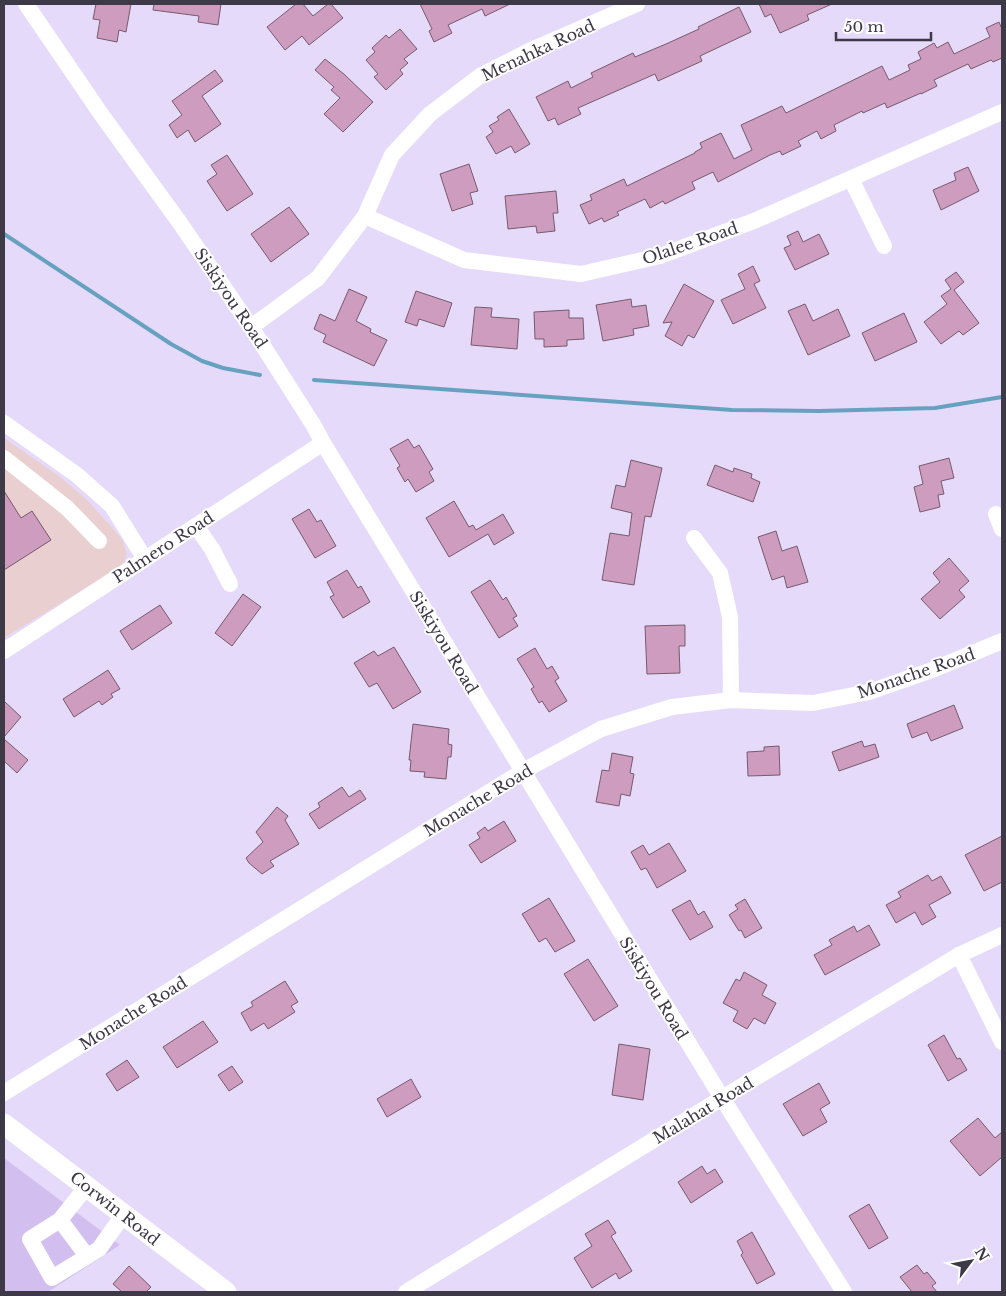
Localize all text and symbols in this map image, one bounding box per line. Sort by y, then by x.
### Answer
scale bar [836,10,931,42]
street label: Menahka Road [478,15,598,85]
text: 50 m [844,17,884,36]
street label: Olalee Road [640,217,741,269]
street label: Siskiyou Road [190,244,272,352]
street label: Palmero Road [109,507,217,587]
street label: Siskiyou Road [405,587,483,697]
street label: Monache Road [854,643,978,703]
street label: Monache Road [420,760,536,840]
street label: Siskiyou Road [615,933,693,1043]
street label: Monache Road [75,972,191,1054]
street label: Malahat Road [649,1072,757,1148]
street label: Corwin Road [66,1167,164,1249]
north arrow [946,1236,996,1286]
text: N [971,1244,993,1264]

